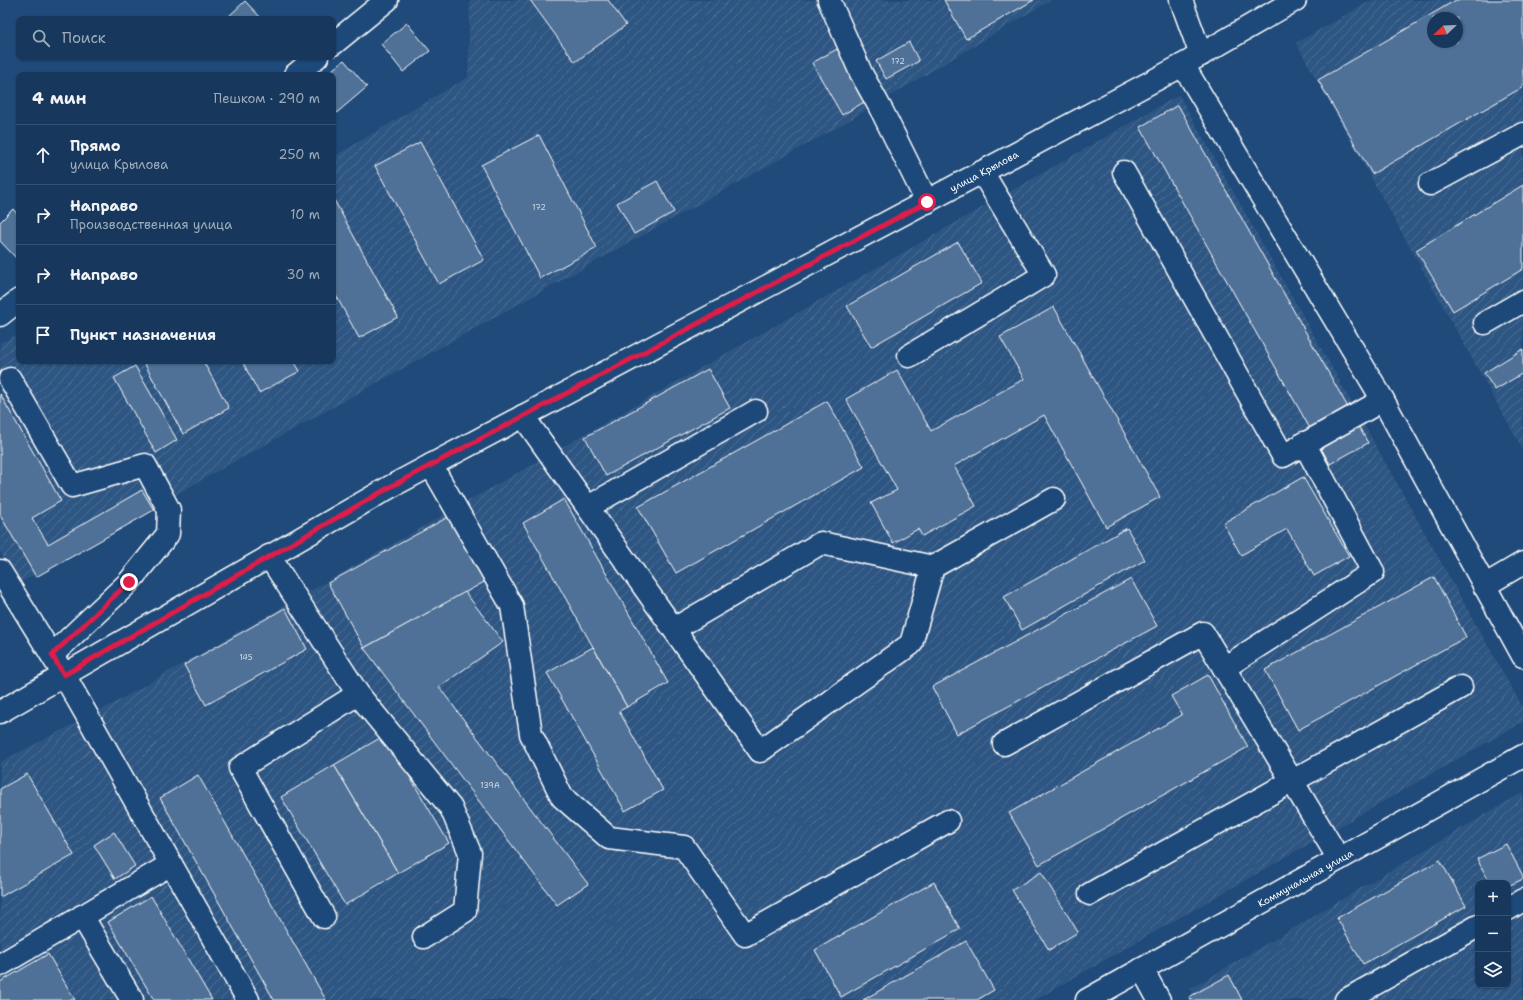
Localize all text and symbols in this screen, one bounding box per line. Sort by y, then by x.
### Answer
north arrow [1427,12,1463,48]
search box [16,16,336,60]
icon: search [30,27,52,49]
text: Поиск [62,28,106,48]
house number: 172 [891,56,905,67]
text: 4 мин [32,87,87,109]
text: Пешком · 290 m [214,90,320,107]
text: Прямо [70,136,120,156]
icon: ahead [32,144,54,166]
text: 250 m [279,146,320,163]
street label: улица Крылова [948,148,1021,195]
text: улица Крылова [70,156,168,173]
route start [918,193,936,211]
text: Направо [70,196,138,216]
house number: 172 [532,202,546,213]
icon: right [32,204,54,226]
text: 10 m [290,206,320,223]
text: Производственная улица [70,216,232,233]
icon: right [32,264,54,286]
text: Направо [70,265,138,285]
text: 30 m [286,266,320,283]
icon: arrive [32,324,54,346]
text: Пункт назначения [70,325,216,345]
route end [120,573,138,591]
house number: 145 [239,652,253,663]
house number: 139А [480,780,500,791]
street label: Коммунальная улица [1255,846,1356,910]
map controls [1475,880,1511,988]
button: + [1475,880,1511,916]
button: − [1475,916,1511,952]
button: layers [1475,952,1511,988]

